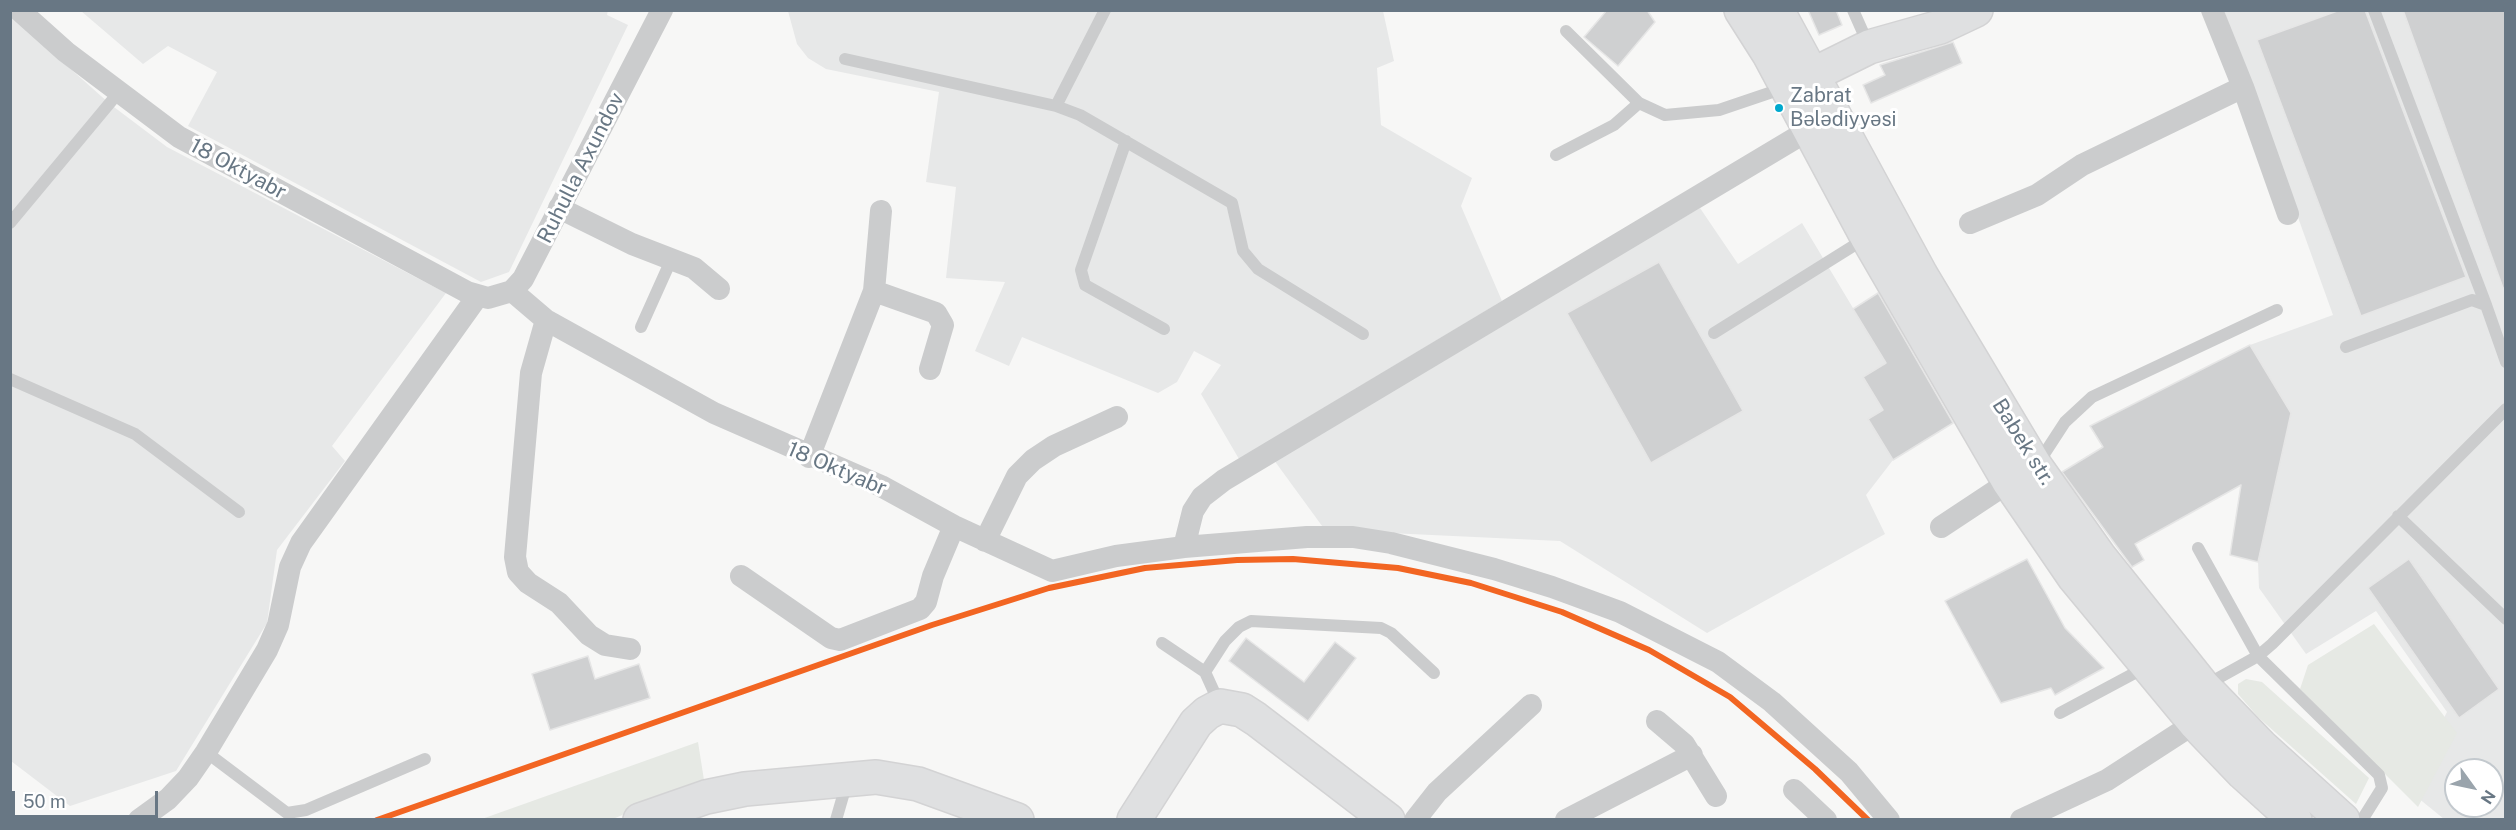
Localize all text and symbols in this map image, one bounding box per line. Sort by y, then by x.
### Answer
place label: Zabrat Bәlәdiyyәsi [1790,84,1897,131]
street label: Ruhulla Axundov [532,89,630,247]
marker: Zabrat Bәlәdiyyәsi [1773,102,1785,114]
street label: 18 Oktyabr [186,133,290,205]
street label: Babek str. [1987,394,2059,490]
street label: 18 Oktyabr [784,437,890,501]
north arrow [2444,758,2504,818]
scale bar [15,779,160,817]
text: N [2476,787,2499,807]
text: 50 m [23,791,66,812]

